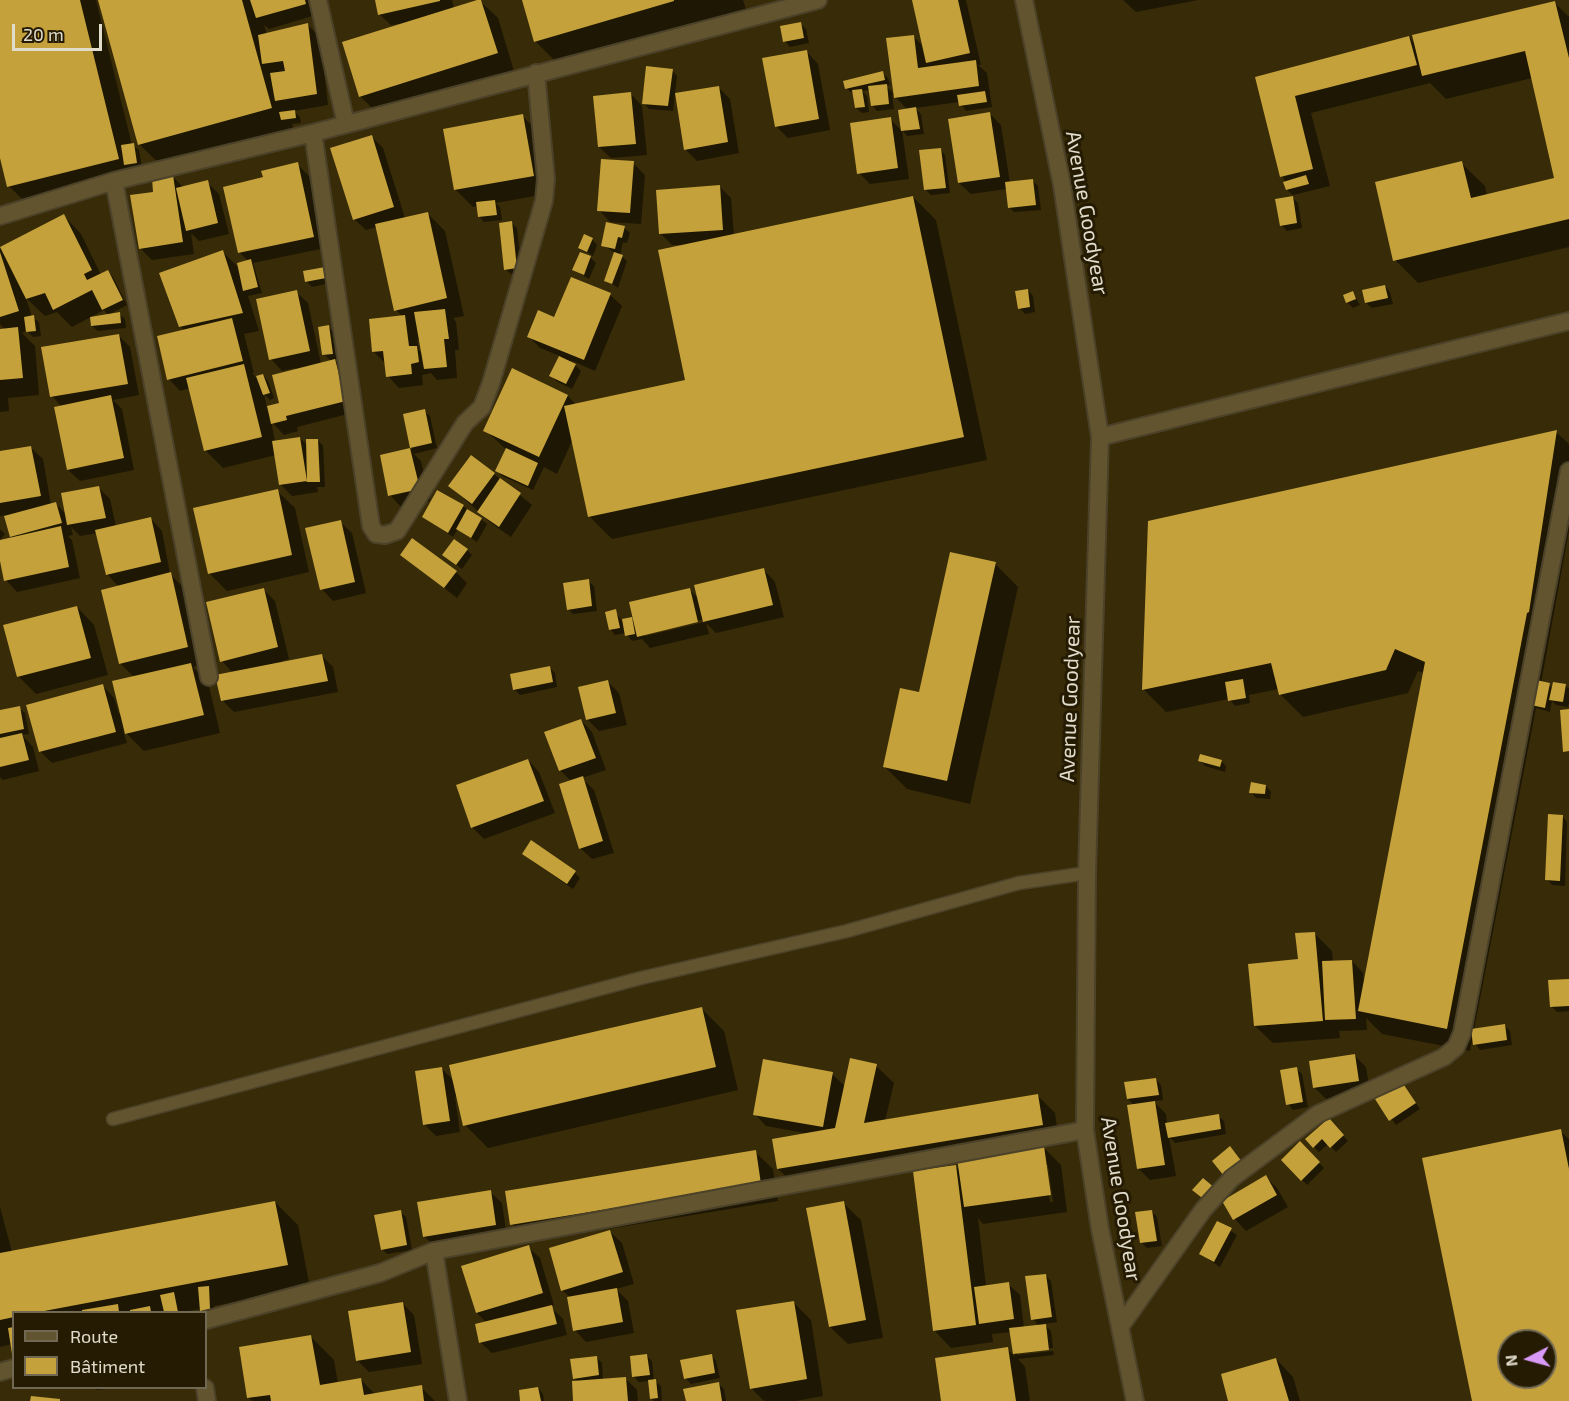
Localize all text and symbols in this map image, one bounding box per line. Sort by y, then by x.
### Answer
scale bar [15,12,105,50]
text: 20 m [23,23,64,45]
street label: Avenue Goodyear [1060,129,1114,297]
street label: Avenue Goodyear [1055,615,1085,783]
street label: Avenue Goodyear [1096,1115,1146,1283]
legend [12,1311,207,1389]
text: Route [70,1325,118,1347]
north arrow [1497,1329,1557,1389]
text: N [1501,1354,1521,1367]
text: Bâtiment [70,1355,145,1377]

